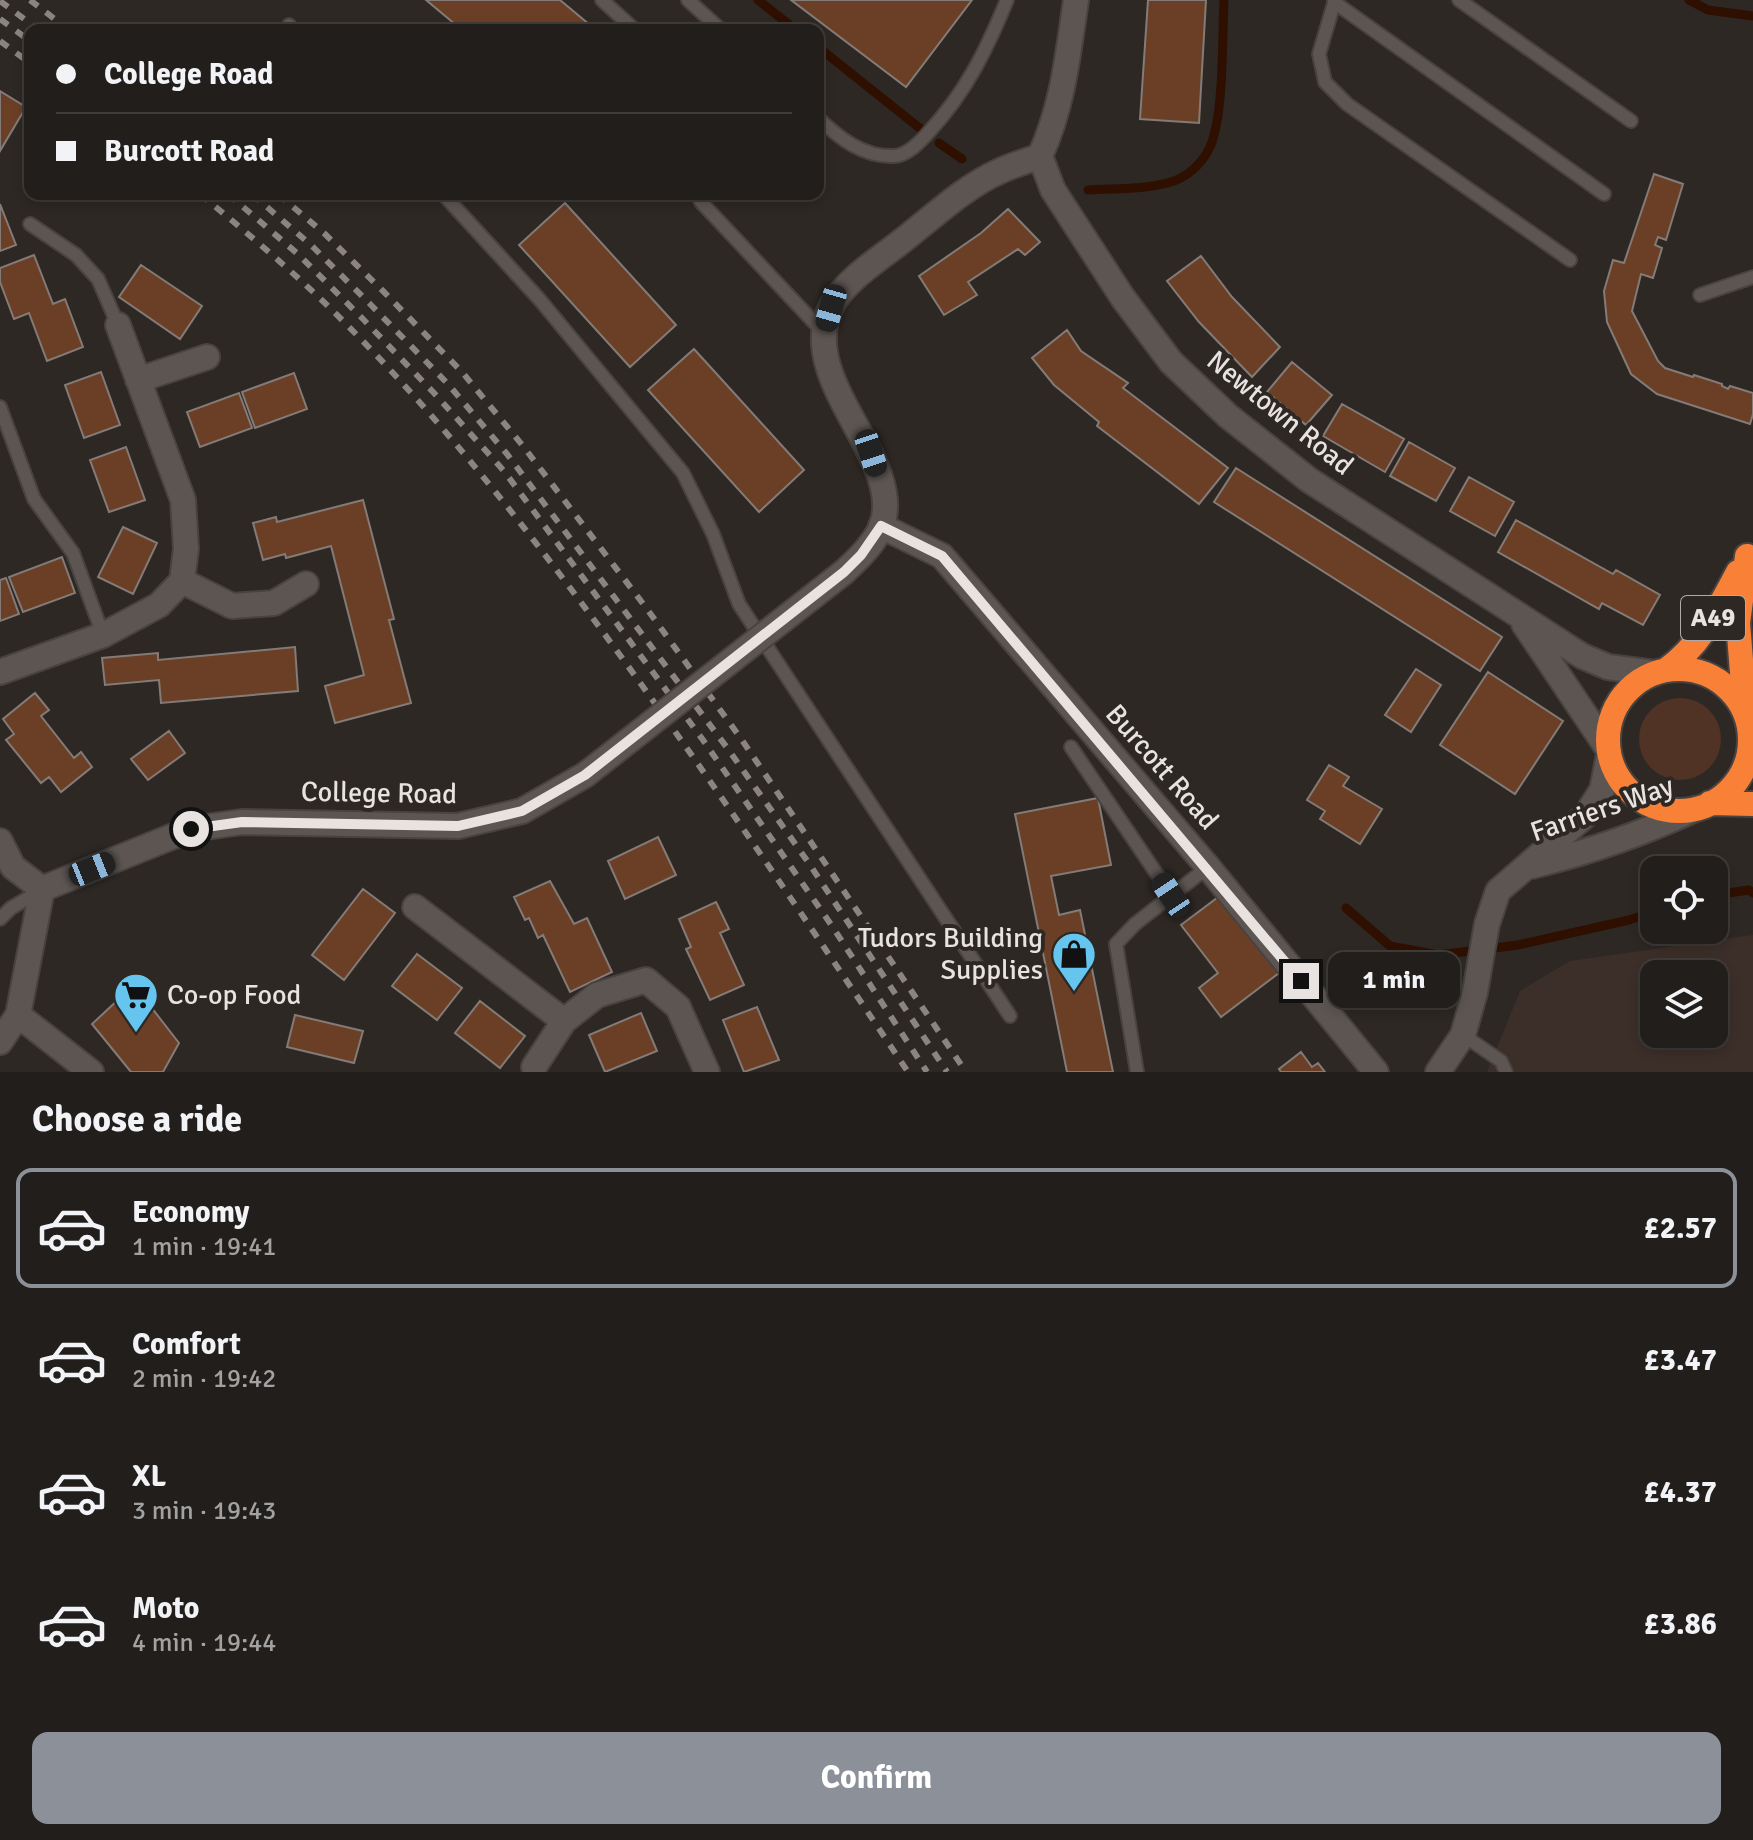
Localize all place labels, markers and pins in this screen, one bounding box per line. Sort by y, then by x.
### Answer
place label: Tudors Building Supplies [858,921,1043,987]
shop icon: Tudors Building Supplies [1050,930,1098,993]
supermarket icon: Co-op Food [112,971,160,1034]
place label: Co-op Food [167,978,301,1012]

